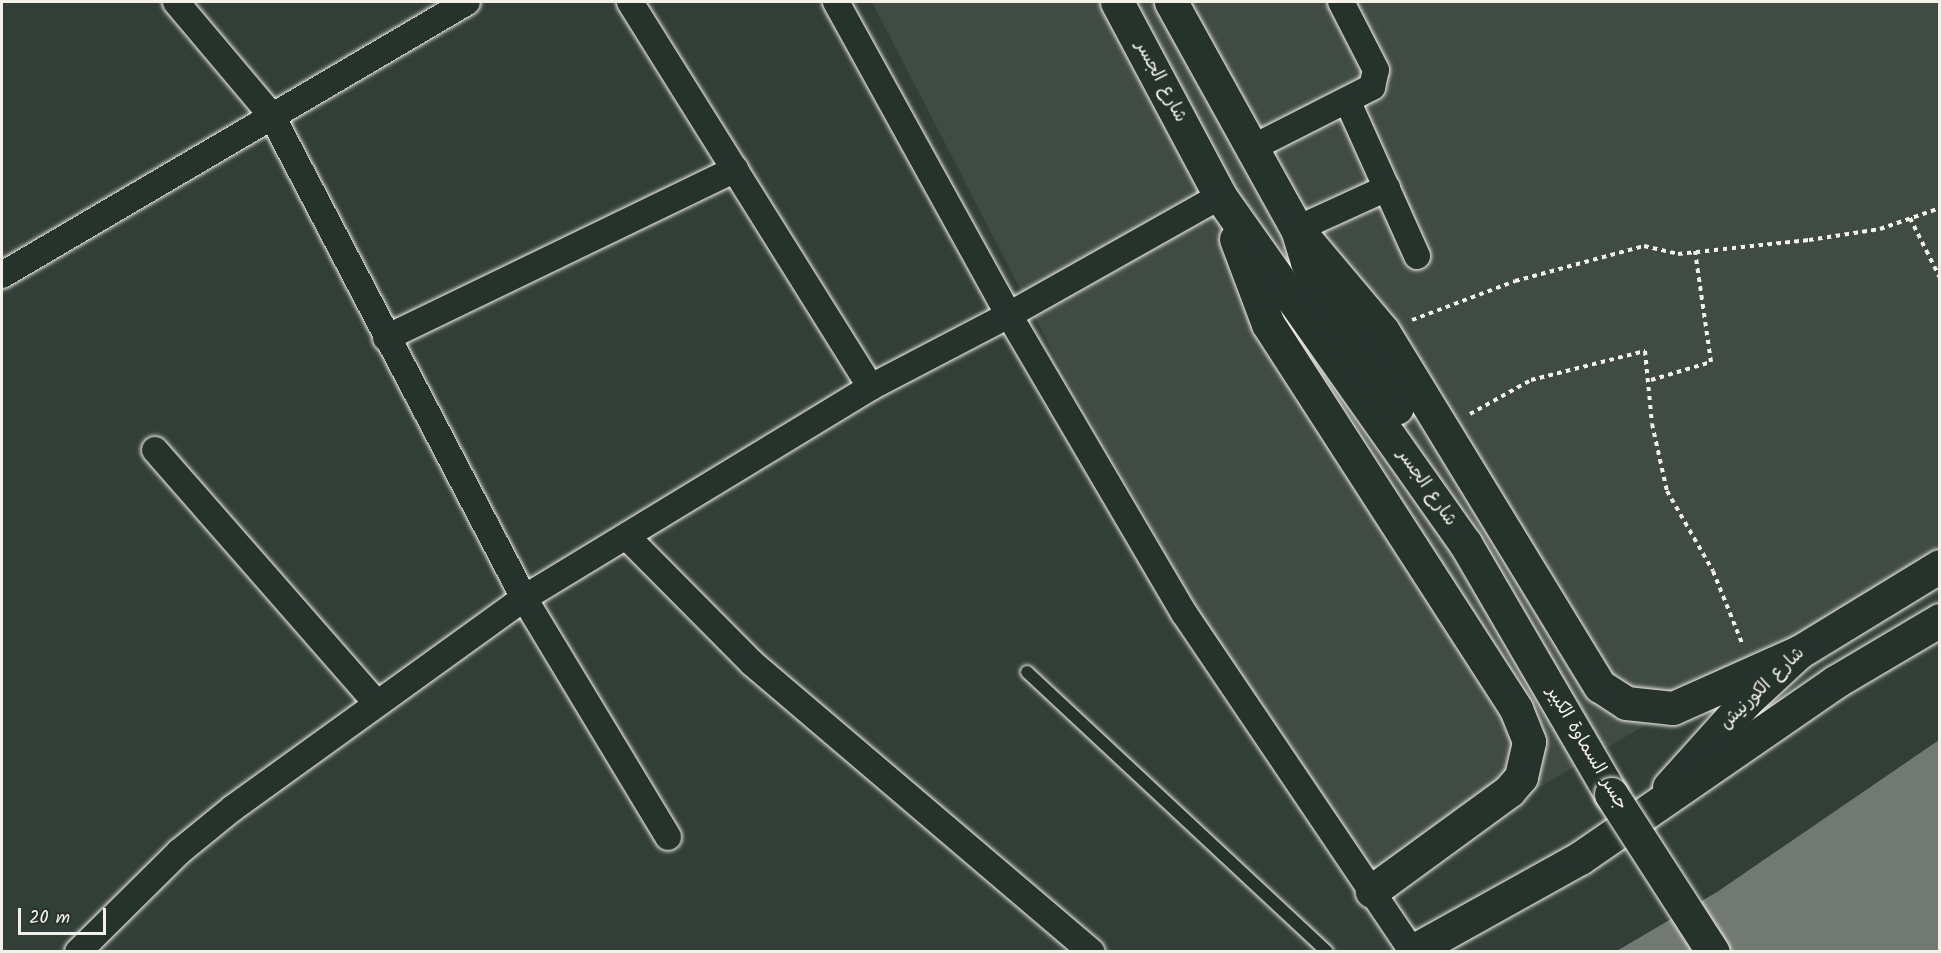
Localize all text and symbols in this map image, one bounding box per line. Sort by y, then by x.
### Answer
street label: شارع الجسر [1129,37,1191,127]
street label: شارع الجسر [1392,445,1460,531]
street label: شارع الكورنيش [1716,643,1810,735]
street label: جسر السماوة الكبير [1541,683,1631,815]
scale bar [21,896,110,934]
text: 20 m [29,904,70,933]

